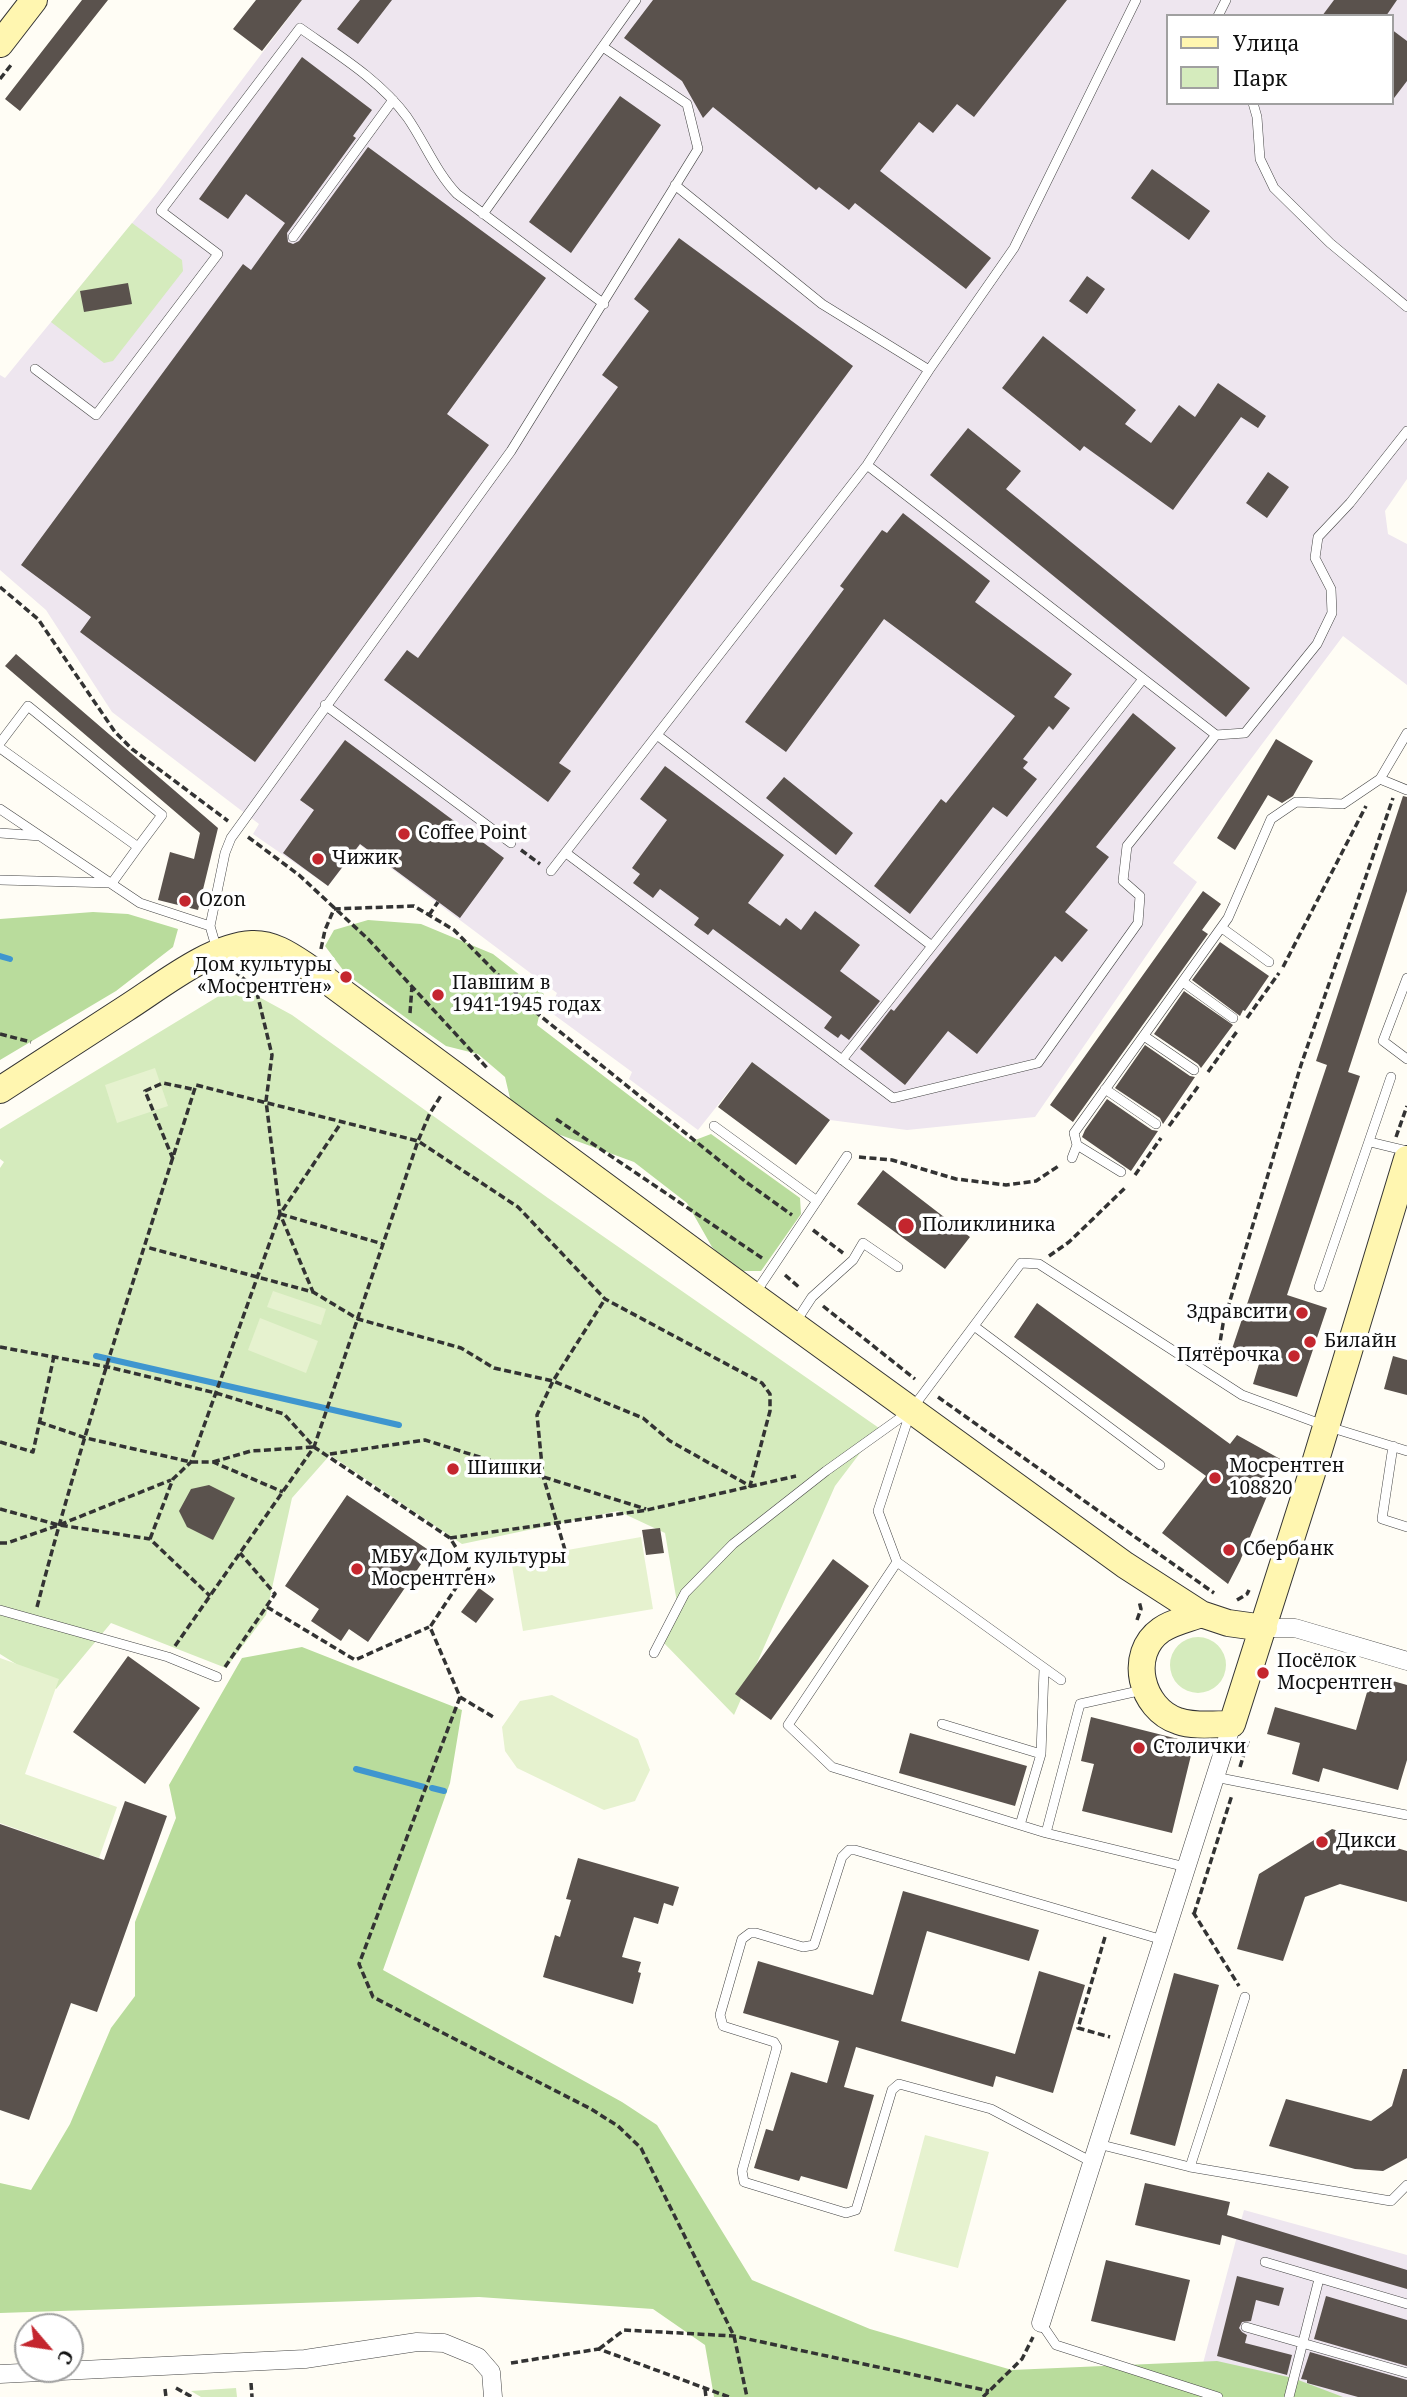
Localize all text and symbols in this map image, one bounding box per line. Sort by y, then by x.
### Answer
legend [1166,14,1393,105]
text: Улица [1233,29,1300,57]
text: Парк [1233,64,1287,92]
place label: Coffee Point [418,823,527,845]
marker: Coffee Point [396,826,412,842]
place label: Чижик [332,848,398,870]
marker: Чижик [310,851,326,867]
place label: Ozon [199,890,246,912]
marker: Ozon [177,893,193,909]
place label: Дом культуры «Мосрентген» [194,955,332,999]
marker: Дом культуры «Мосрентген» [338,969,354,985]
place label: Павшим в 1941-1945 годах [452,973,601,1017]
marker: Павшим в 1941-1945 годах [430,987,446,1003]
place label: Поликлиника [922,1215,1056,1237]
marker: Поликлиника [896,1216,916,1236]
place label: Здравсити [1186,1302,1288,1324]
marker: Здравсити [1294,1305,1310,1321]
place label: Билайн [1324,1331,1397,1353]
marker: Билайн [1302,1334,1318,1350]
place label: Пятёрочка [1177,1345,1280,1367]
marker: Пятёрочка [1286,1348,1302,1364]
place label: Мосрентген 108820 [1229,1456,1344,1500]
place label: Шишки [467,1458,542,1480]
marker: Шишки [445,1461,461,1477]
marker: Мосрентген 108820 [1207,1470,1223,1486]
place label: Сбербанк [1243,1539,1334,1561]
marker: Сбербанк [1221,1542,1237,1558]
place label: МБУ «Дом культуры Мосрентген» [371,1547,566,1591]
marker: МБУ «Дом культуры Мосрентген» [349,1561,365,1577]
place label: Посёлок Мосрентген [1277,1651,1392,1695]
marker: Посёлок Мосрентген [1255,1665,1271,1681]
place label: Столички [1153,1737,1246,1759]
marker: Столички [1131,1740,1147,1756]
place label: Дикси [1336,1831,1396,1853]
marker: Дикси [1314,1834,1330,1850]
north arrow [14,2313,84,2383]
text: С [51,2345,80,2369]

